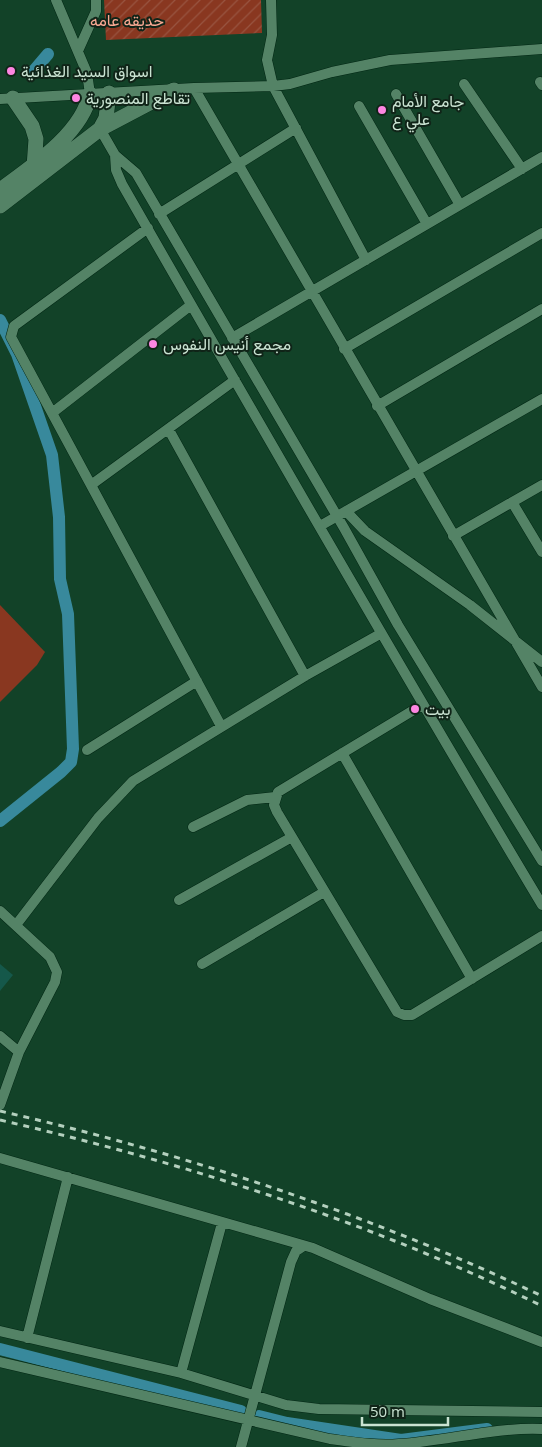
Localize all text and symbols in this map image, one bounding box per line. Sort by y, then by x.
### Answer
park label: حديقه عامه [90,9,164,31]
place label: اسواق السيد الغذائية [21,60,152,82]
marker: اسواق السيد الغذائية [5,65,17,77]
place label: تقاطع المنصورية [86,87,190,110]
place label: جامع الأمام علي ع [392,90,465,133]
marker: تقاطع المنصورية [70,92,82,104]
marker: جامع الأمام علي ع [376,104,388,116]
place label: مجمع أنيس النفوس [163,333,291,356]
marker: مجمع أنيس النفوس [147,338,159,350]
place label: بيت [425,698,450,720]
marker: بيت [409,703,421,715]
scale bar [362,1394,448,1426]
text: 50 m [370,1401,405,1421]

